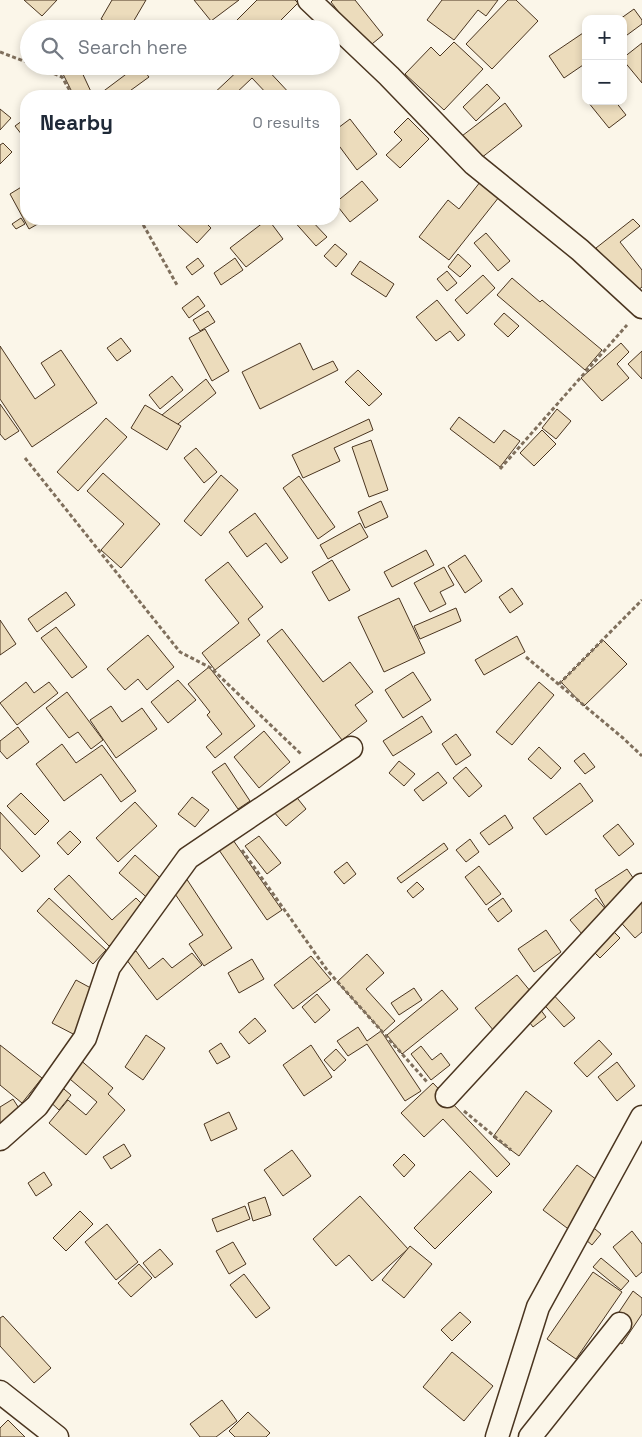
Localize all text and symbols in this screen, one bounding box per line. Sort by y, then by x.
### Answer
map controls [582,15,627,105]
button: + [582,15,627,60]
search box [20,20,340,75]
icon: search [38,34,66,62]
text: Search here [78,35,188,60]
button: − [582,60,627,105]
text: Nearby [40,109,113,136]
text: 0 results [252,112,320,133]

